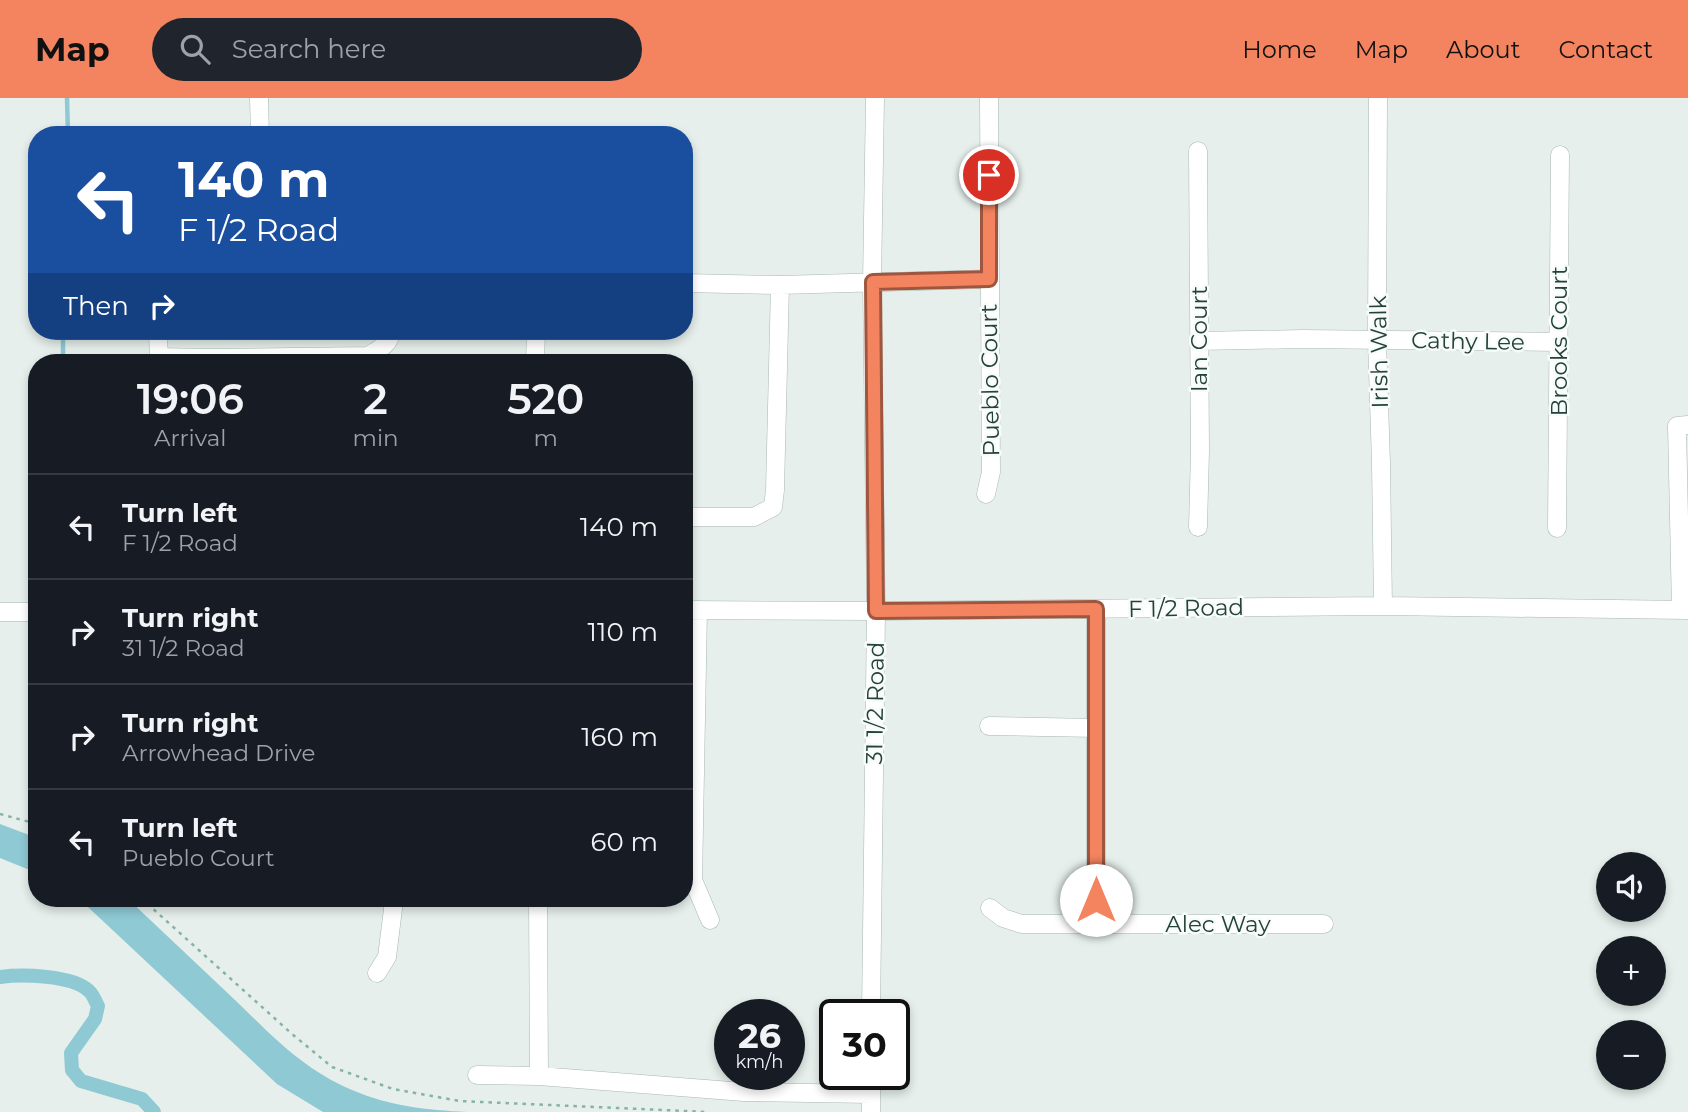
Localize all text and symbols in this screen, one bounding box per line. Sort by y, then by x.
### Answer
search box [152,18,642,81]
text: Map [35,29,110,69]
icon: search [176,30,214,68]
text: Search here [232,33,386,65]
text: Home [1242,35,1317,64]
text: Map [1355,35,1408,64]
text: About [1446,35,1520,64]
text: Contact [1558,35,1653,64]
pin [959,145,1019,205]
text: 140 m [178,150,330,209]
icon: left [63,154,154,245]
icon: arrive [970,156,1008,194]
text: F 1/2 Road [178,210,339,249]
street label: Brooks Court [1545,266,1573,416]
street label: Ian Court [1185,286,1213,392]
icon: right [143,287,181,325]
text: Then [63,290,129,322]
street label: Irish Walk [1364,295,1394,409]
street label: Pueblo Court [975,303,1005,457]
street label: Cathy Lee [1411,326,1525,356]
text: 19:06 [137,373,244,425]
text: 2 [363,373,388,425]
text: 520 [507,373,584,425]
text: Arrival [154,424,227,452]
text: min [353,424,399,452]
text: m [534,424,558,452]
text: Turn left [122,497,238,529]
icon: left [63,508,101,546]
text: 140 m [580,511,658,543]
text: F 1/2 Road [122,529,238,557]
street label: F 1/2 Road [1128,593,1244,623]
text: Turn right [122,602,258,634]
icon: right [63,613,101,651]
text: 110 m [588,616,658,648]
text: 31 1/2 Road [122,634,245,662]
street label: 31 1/2 Road [860,641,890,765]
text: Turn right [122,707,258,739]
icon: right [63,718,101,756]
text: 160 m [581,721,658,753]
text: Arrowhead Drive [122,739,315,767]
text: Turn left [122,812,238,844]
icon: left [63,823,101,861]
text: 60 m [591,826,658,858]
text: Pueblo Court [122,844,275,872]
map controls [1596,852,1666,1090]
button: sound [1596,852,1666,922]
position arrow [1059,863,1133,937]
street label: Alec Way [1165,910,1271,938]
button: + [1596,936,1666,1006]
speed limit sign: 30 [819,999,910,1090]
text: 26 [738,1014,781,1057]
button: − [1596,1020,1666,1090]
text: km/h [735,1051,784,1073]

